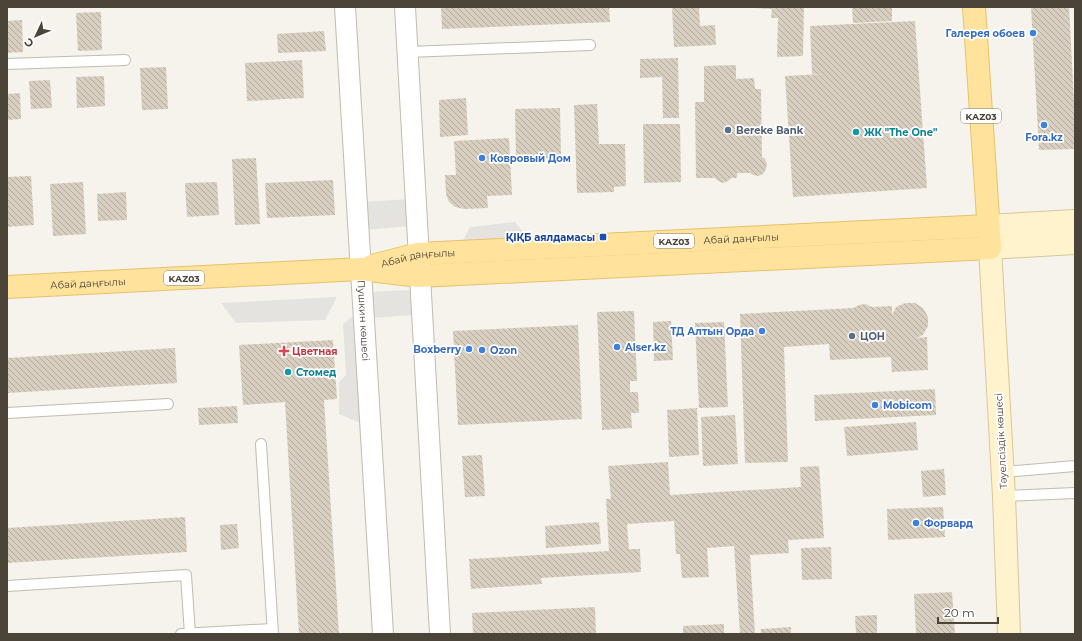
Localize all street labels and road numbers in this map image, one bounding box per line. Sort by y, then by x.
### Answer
road number: KАZ03 [961,109,1001,123]
street label: Абай даңғылы [703,230,779,246]
road number: KАZ03 [654,234,694,248]
street label: Абай даңғылы [379,246,456,270]
road number: KАZ03 [164,271,204,285]
street label: Абай даңғылы [50,274,126,291]
street label: Пушкин көшесі [355,280,373,361]
street label: Тәуелсіздік көшесі [992,393,1010,489]

